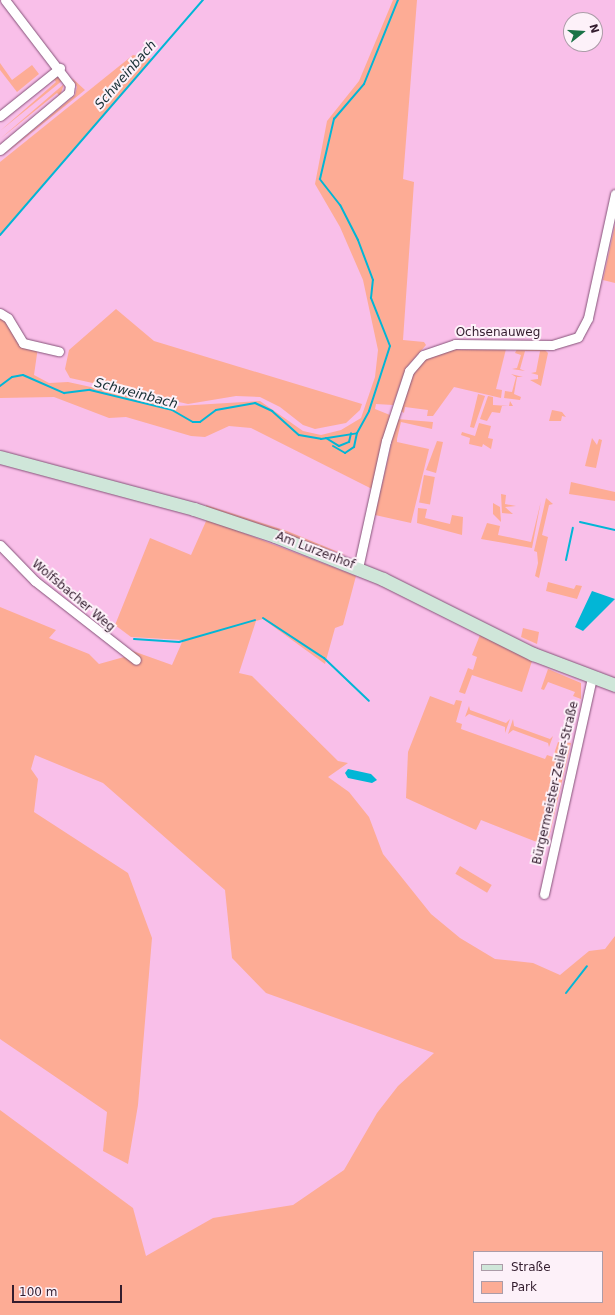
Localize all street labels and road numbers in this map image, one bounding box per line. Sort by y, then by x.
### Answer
street label: Ochsenauweg [456,326,540,340]
street label: Am Lurzenhof [274,529,356,573]
street label: Wolfsbacher Weg [29,557,117,635]
street label: Bürgermeister-Zeiler-Straße [530,700,582,866]

